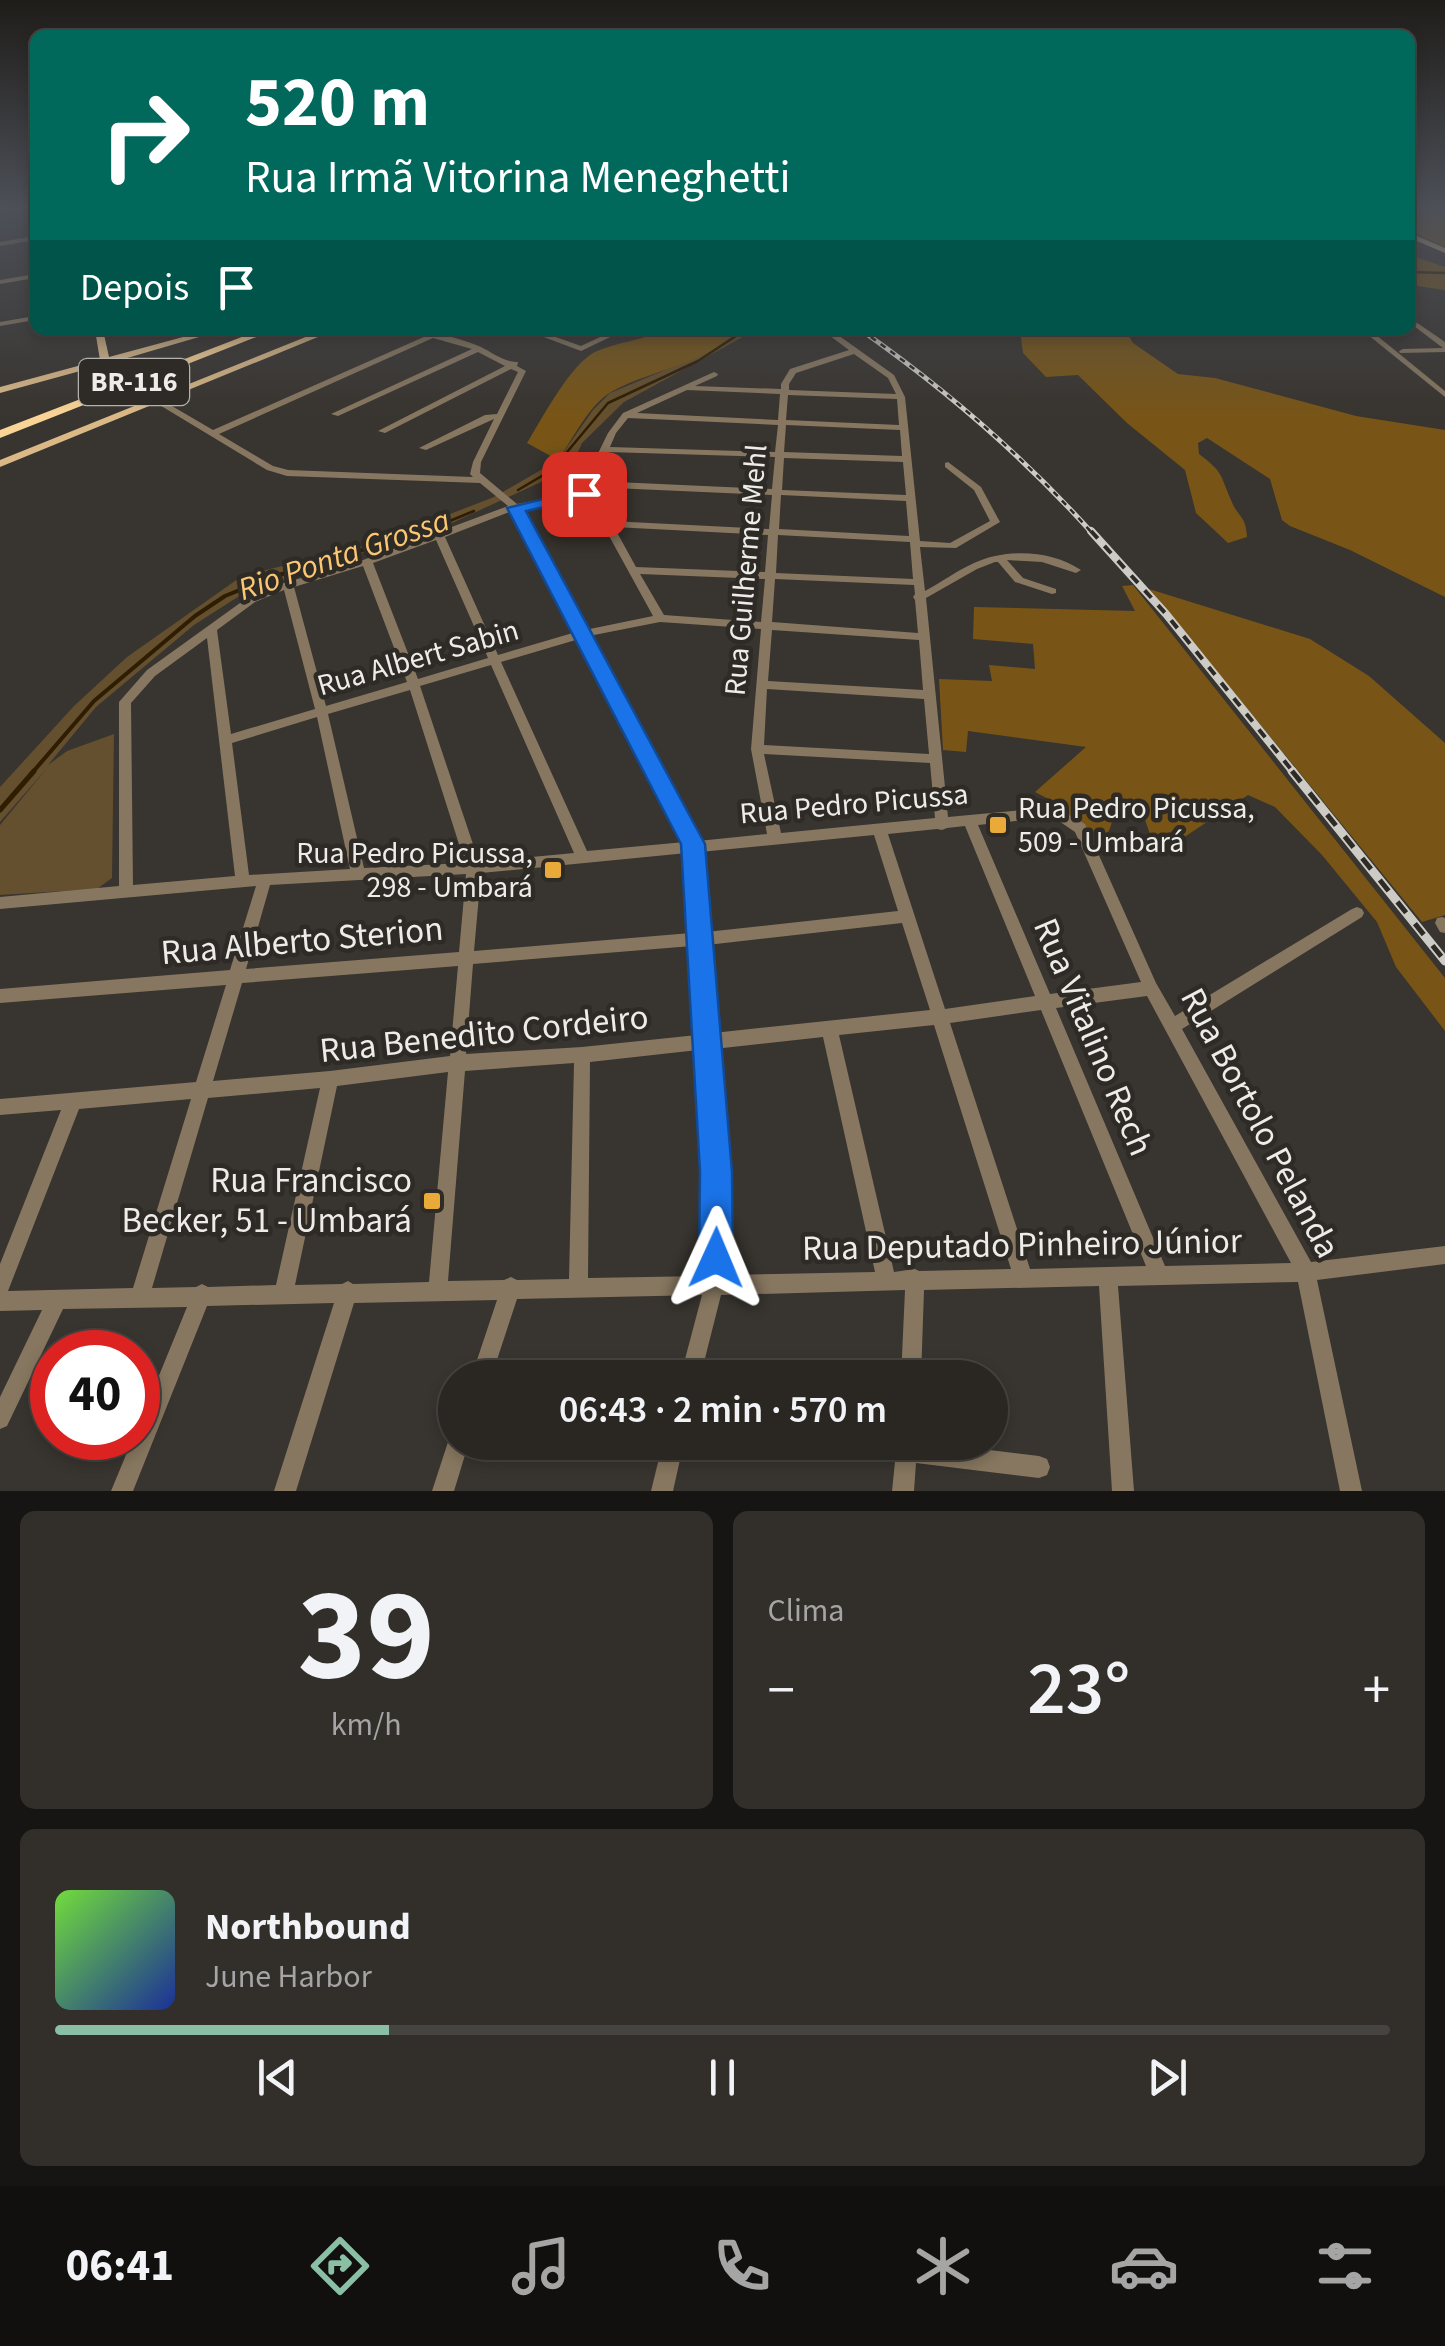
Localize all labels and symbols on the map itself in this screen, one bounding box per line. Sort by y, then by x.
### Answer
road number: BR-116 [79,359,189,405]
street label: Rua Guilherme Mehl [714,442,778,698]
pin [542,452,627,537]
water label: Rio Ponta Grossa [232,497,456,613]
street label: Rua Albert Sabin [312,609,524,707]
street label: Rua Pedro Picussa [738,773,970,835]
place label: Rua Pedro Picussa, 509 - Umbará [1018,787,1255,864]
marker: Rua Pedro Picussa, 509 - Umbará [987,814,1009,836]
place label: Rua Pedro Picussa, 298 - Umbará [296,832,533,909]
marker: Rua Pedro Picussa, 298 - Umbará [542,859,564,881]
street label: Rua Alberto Sterion [159,904,445,978]
street label: Rua Vitalino Rech [1020,911,1166,1163]
street label: Rua Bortolo Pelanda [1168,979,1352,1267]
street label: Rua Benedito Cordeiro [317,992,651,1076]
place label: Rua Francisco Becker, 51 - Umbará [121,1156,412,1246]
marker: Rua Francisco Becker, 51 - Umbará [421,1190,443,1212]
position arrow [664,1206,768,1310]
street label: Rua Deputado Pinheiro Júnior [802,1216,1243,1274]
speed limit sign: 40 [30,1330,160,1460]

